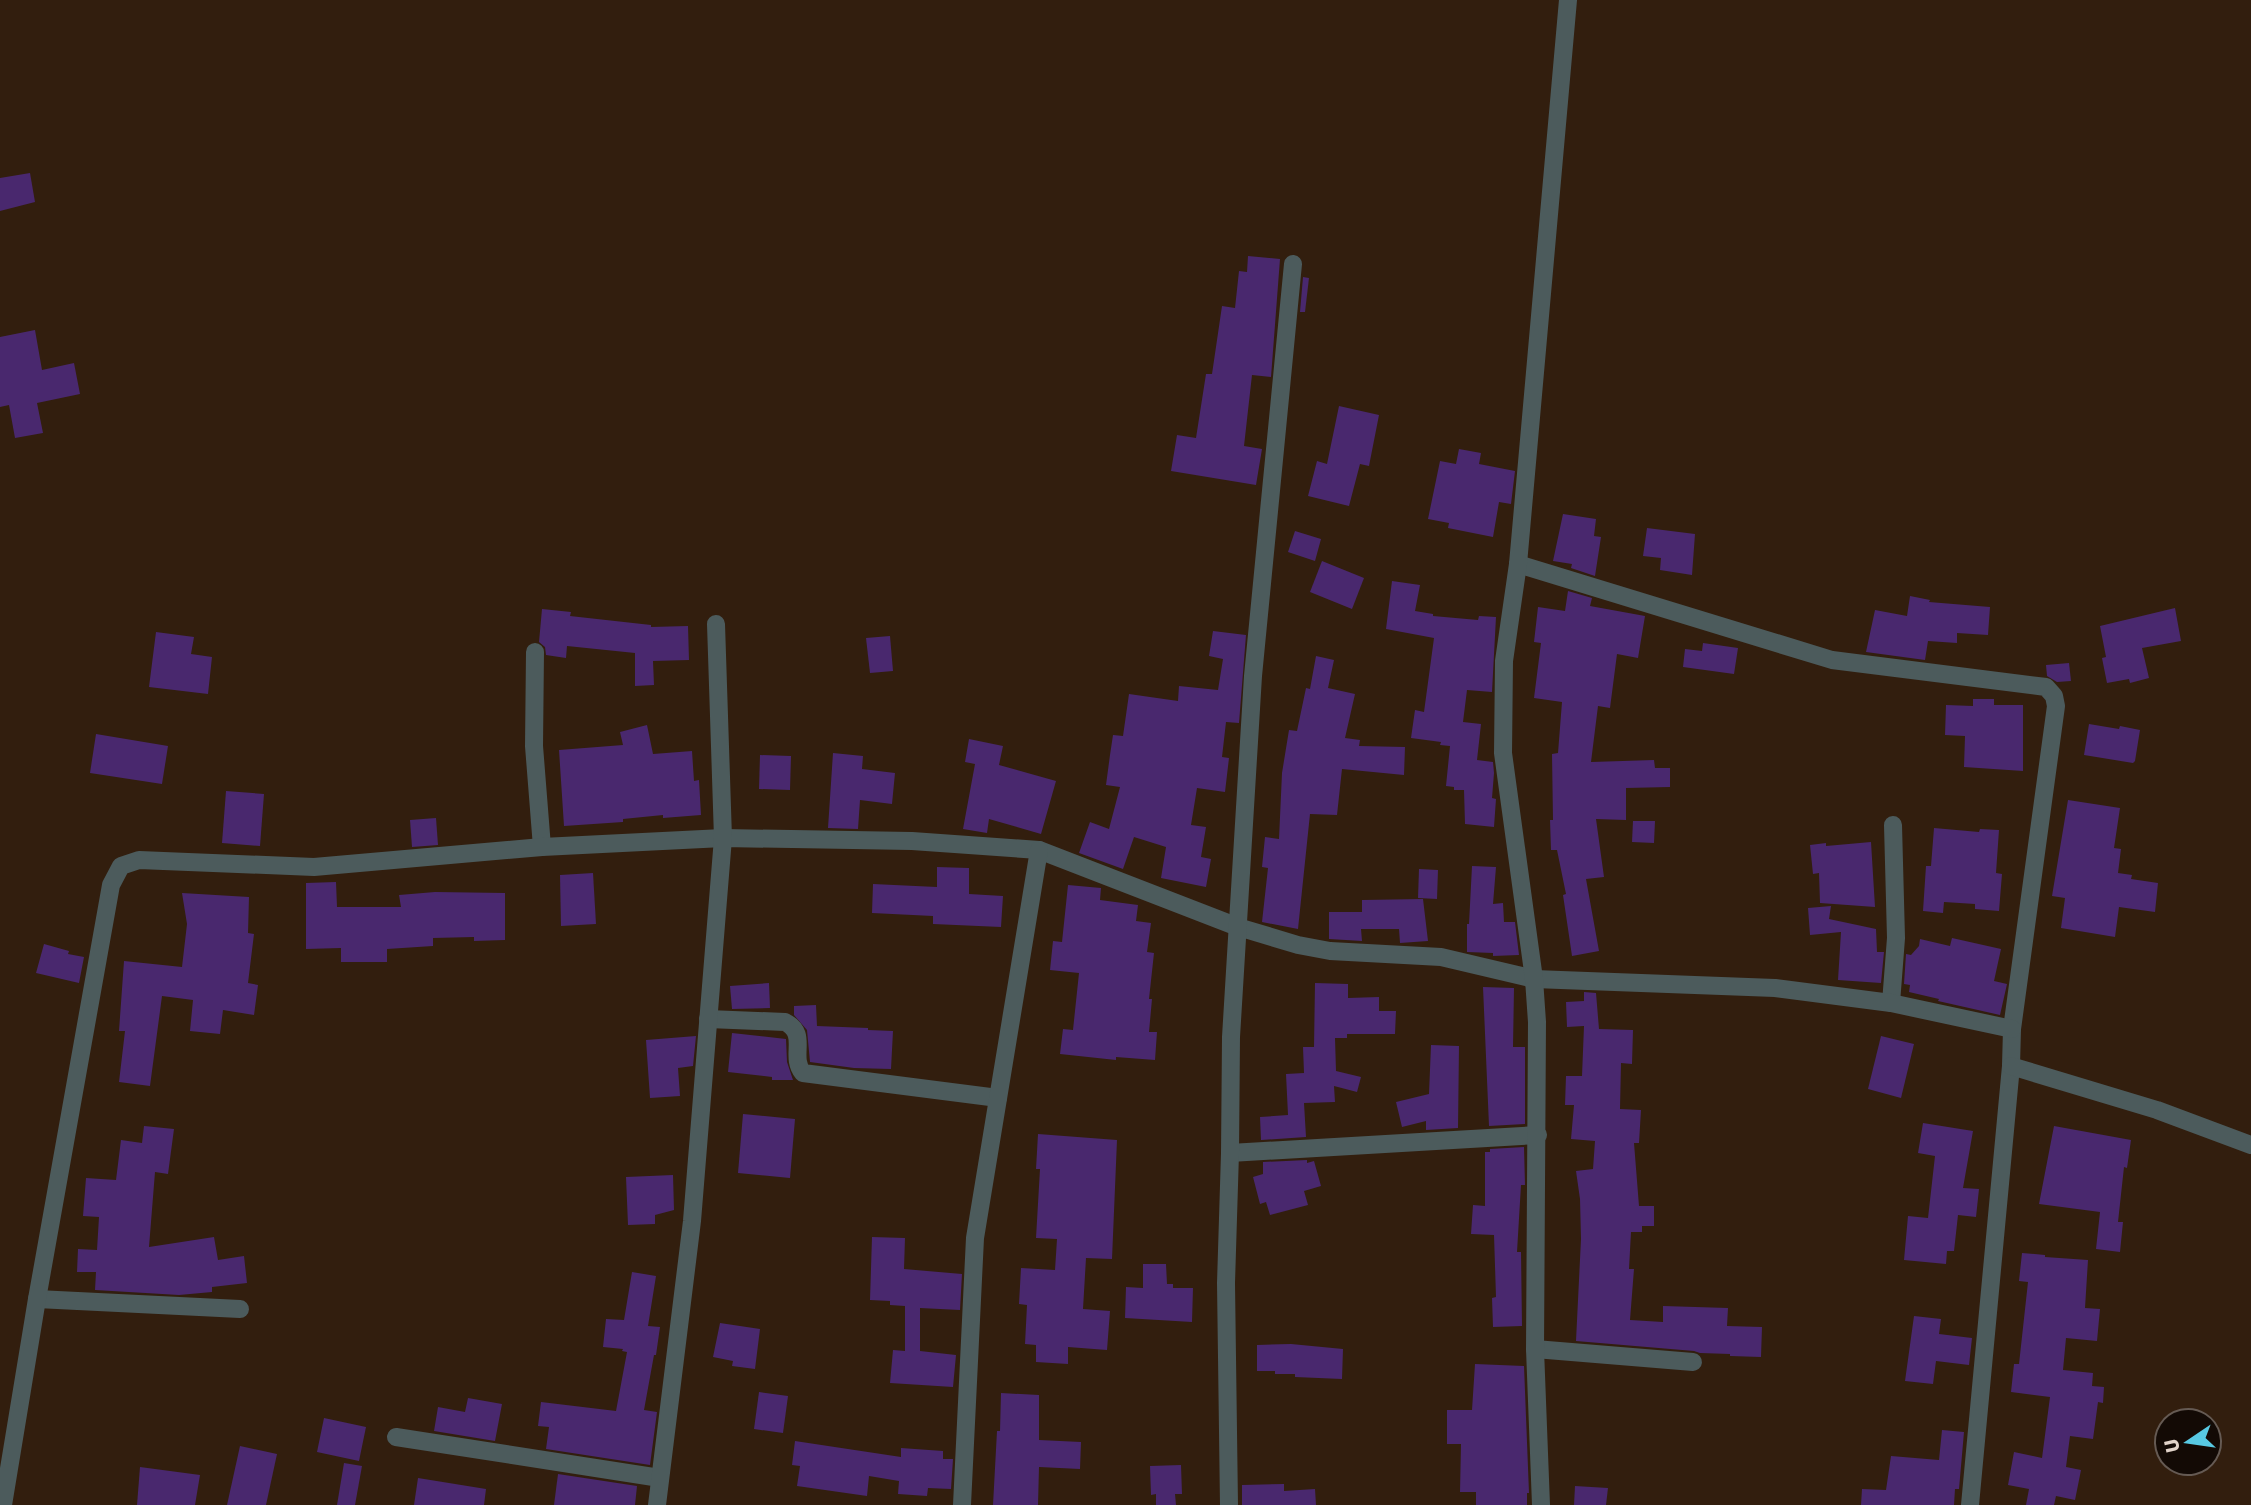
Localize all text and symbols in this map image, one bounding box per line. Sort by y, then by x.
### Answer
north arrow [2153,1407,2223,1477]
text: U [2157,1436,2187,1455]

